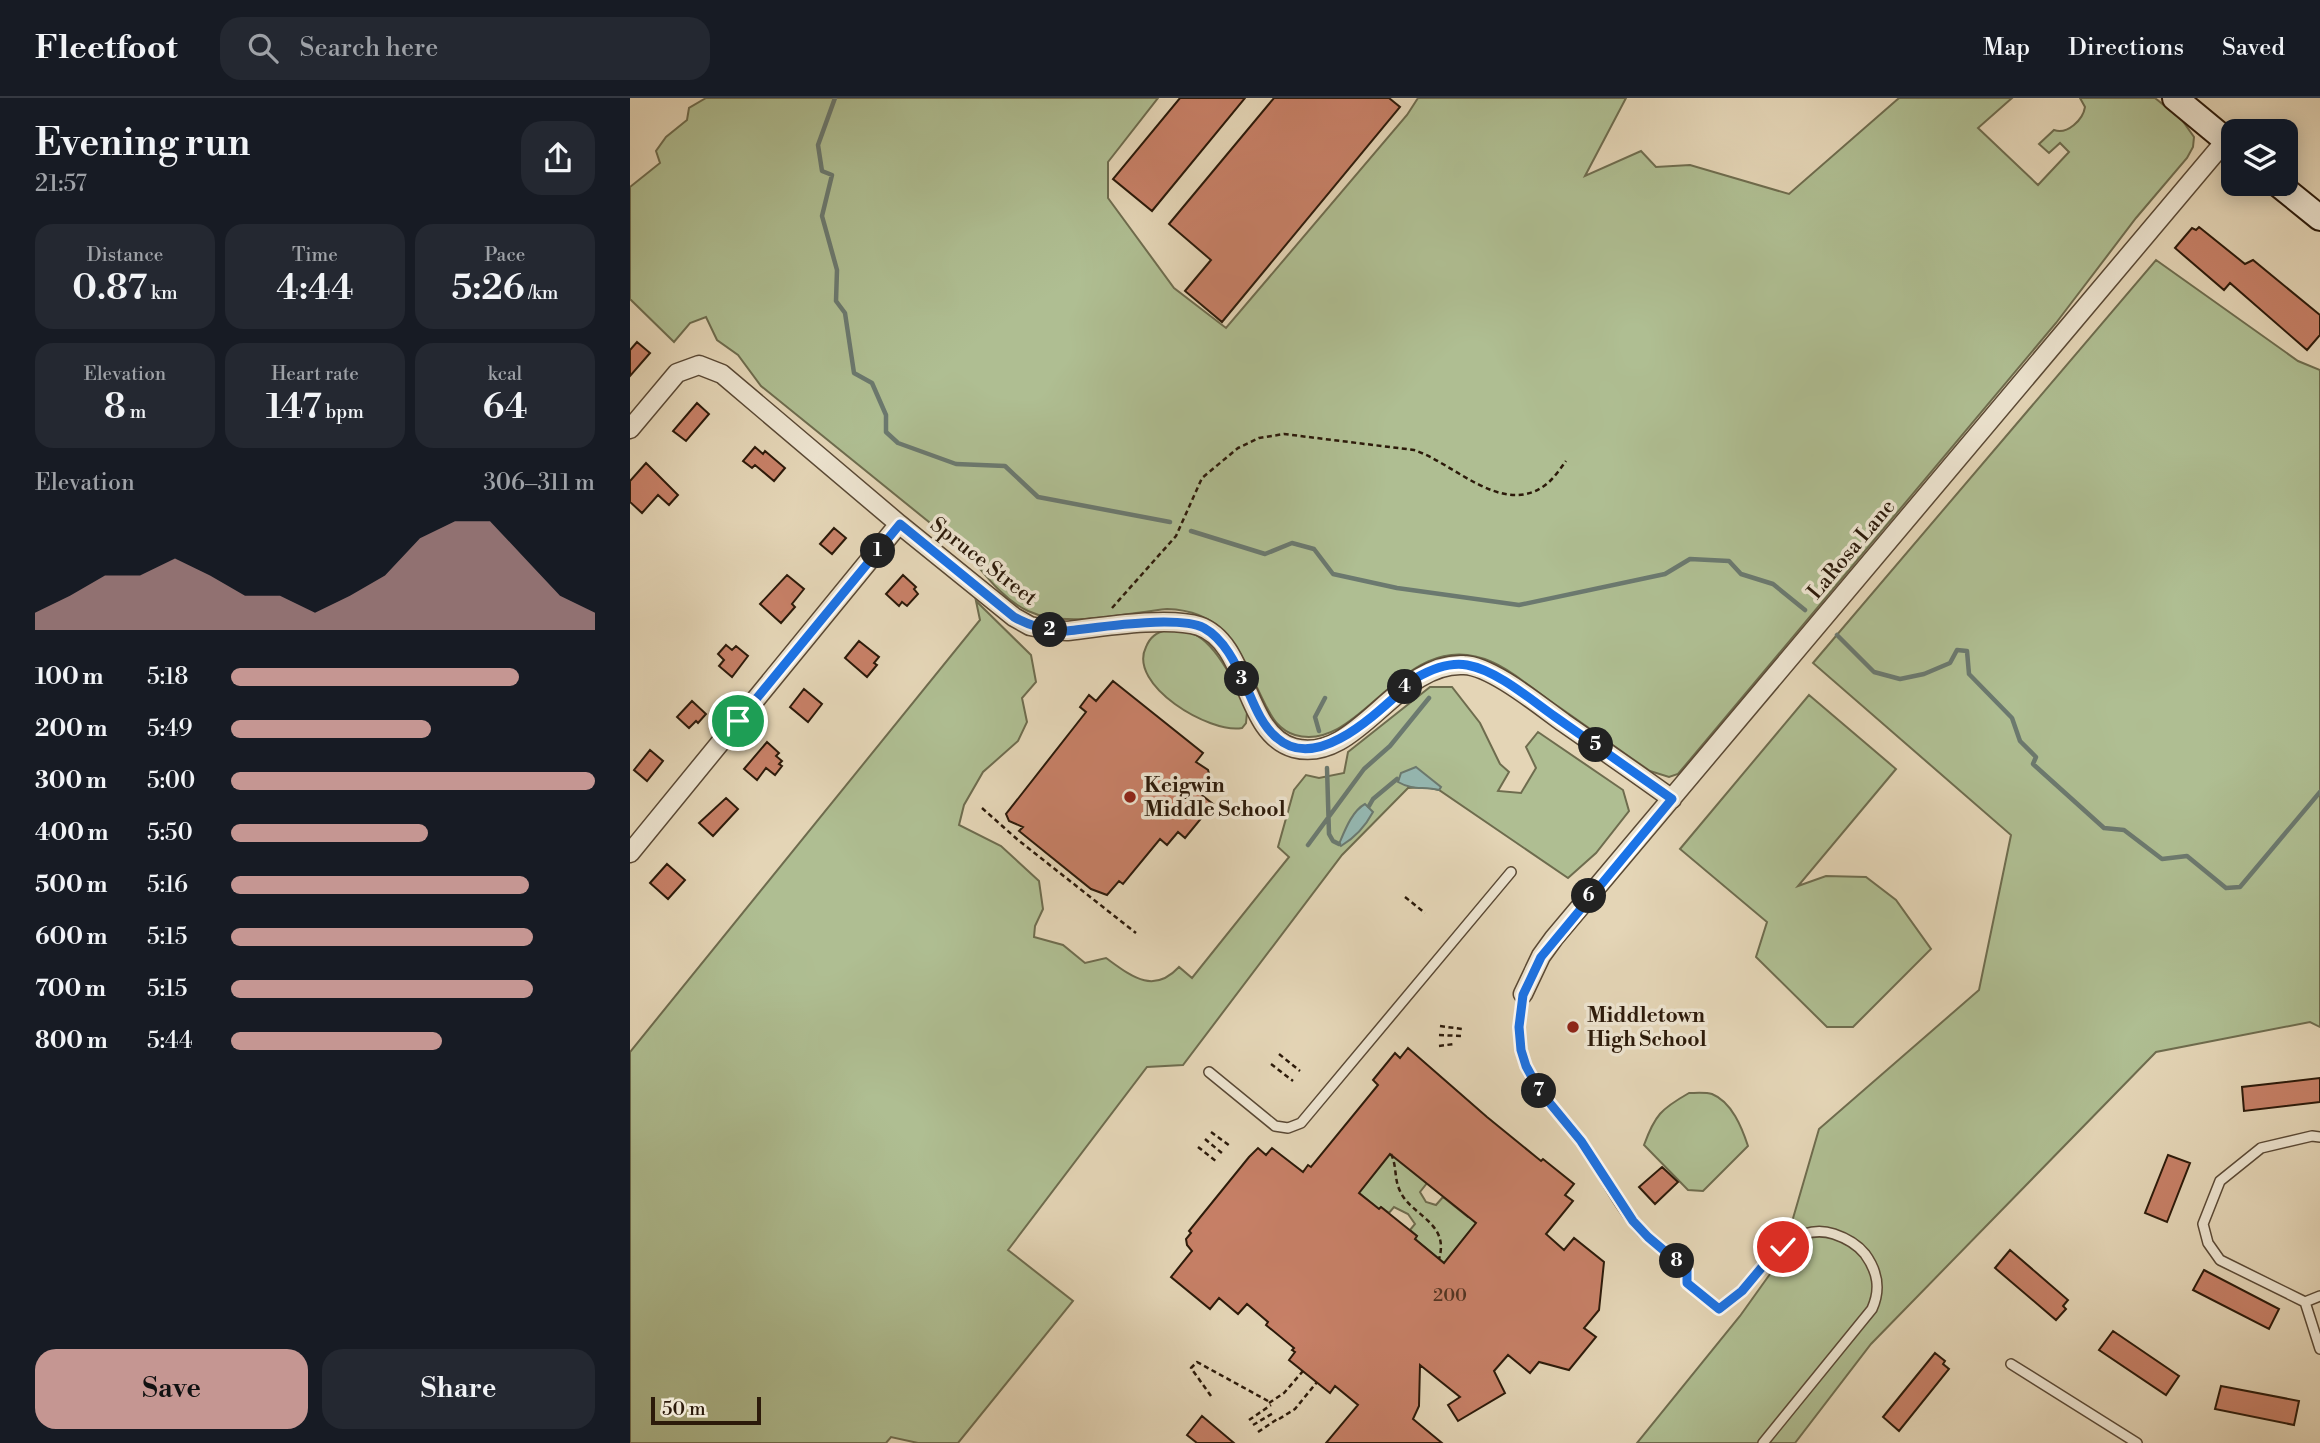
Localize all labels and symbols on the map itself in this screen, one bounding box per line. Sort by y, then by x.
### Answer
street label: LaRosa Lane [1802,494,1901,605]
street label: Spruce Street [925,512,1042,612]
pin: 1 [860,533,896,568]
pin: 2 [1032,612,1068,648]
pin: 3 [1224,662,1260,696]
pin: 4 [1388,670,1422,704]
pin [708,691,768,751]
pin: 5 [1578,728,1614,762]
place label: Keigwin Middle School [1144,773,1286,823]
marker: Keigwin Middle School [1122,789,1138,805]
pin: 6 [1572,878,1606,914]
place label: Middletown High School [1587,1003,1707,1053]
marker: Middletown High School [1565,1019,1581,1035]
pin: 7 [1522,1074,1556,1108]
pin [1753,1217,1813,1277]
pin: 8 [1660,1244,1694,1278]
house number: 200 [1433,1284,1467,1307]
scale bar [651,1394,761,1426]

